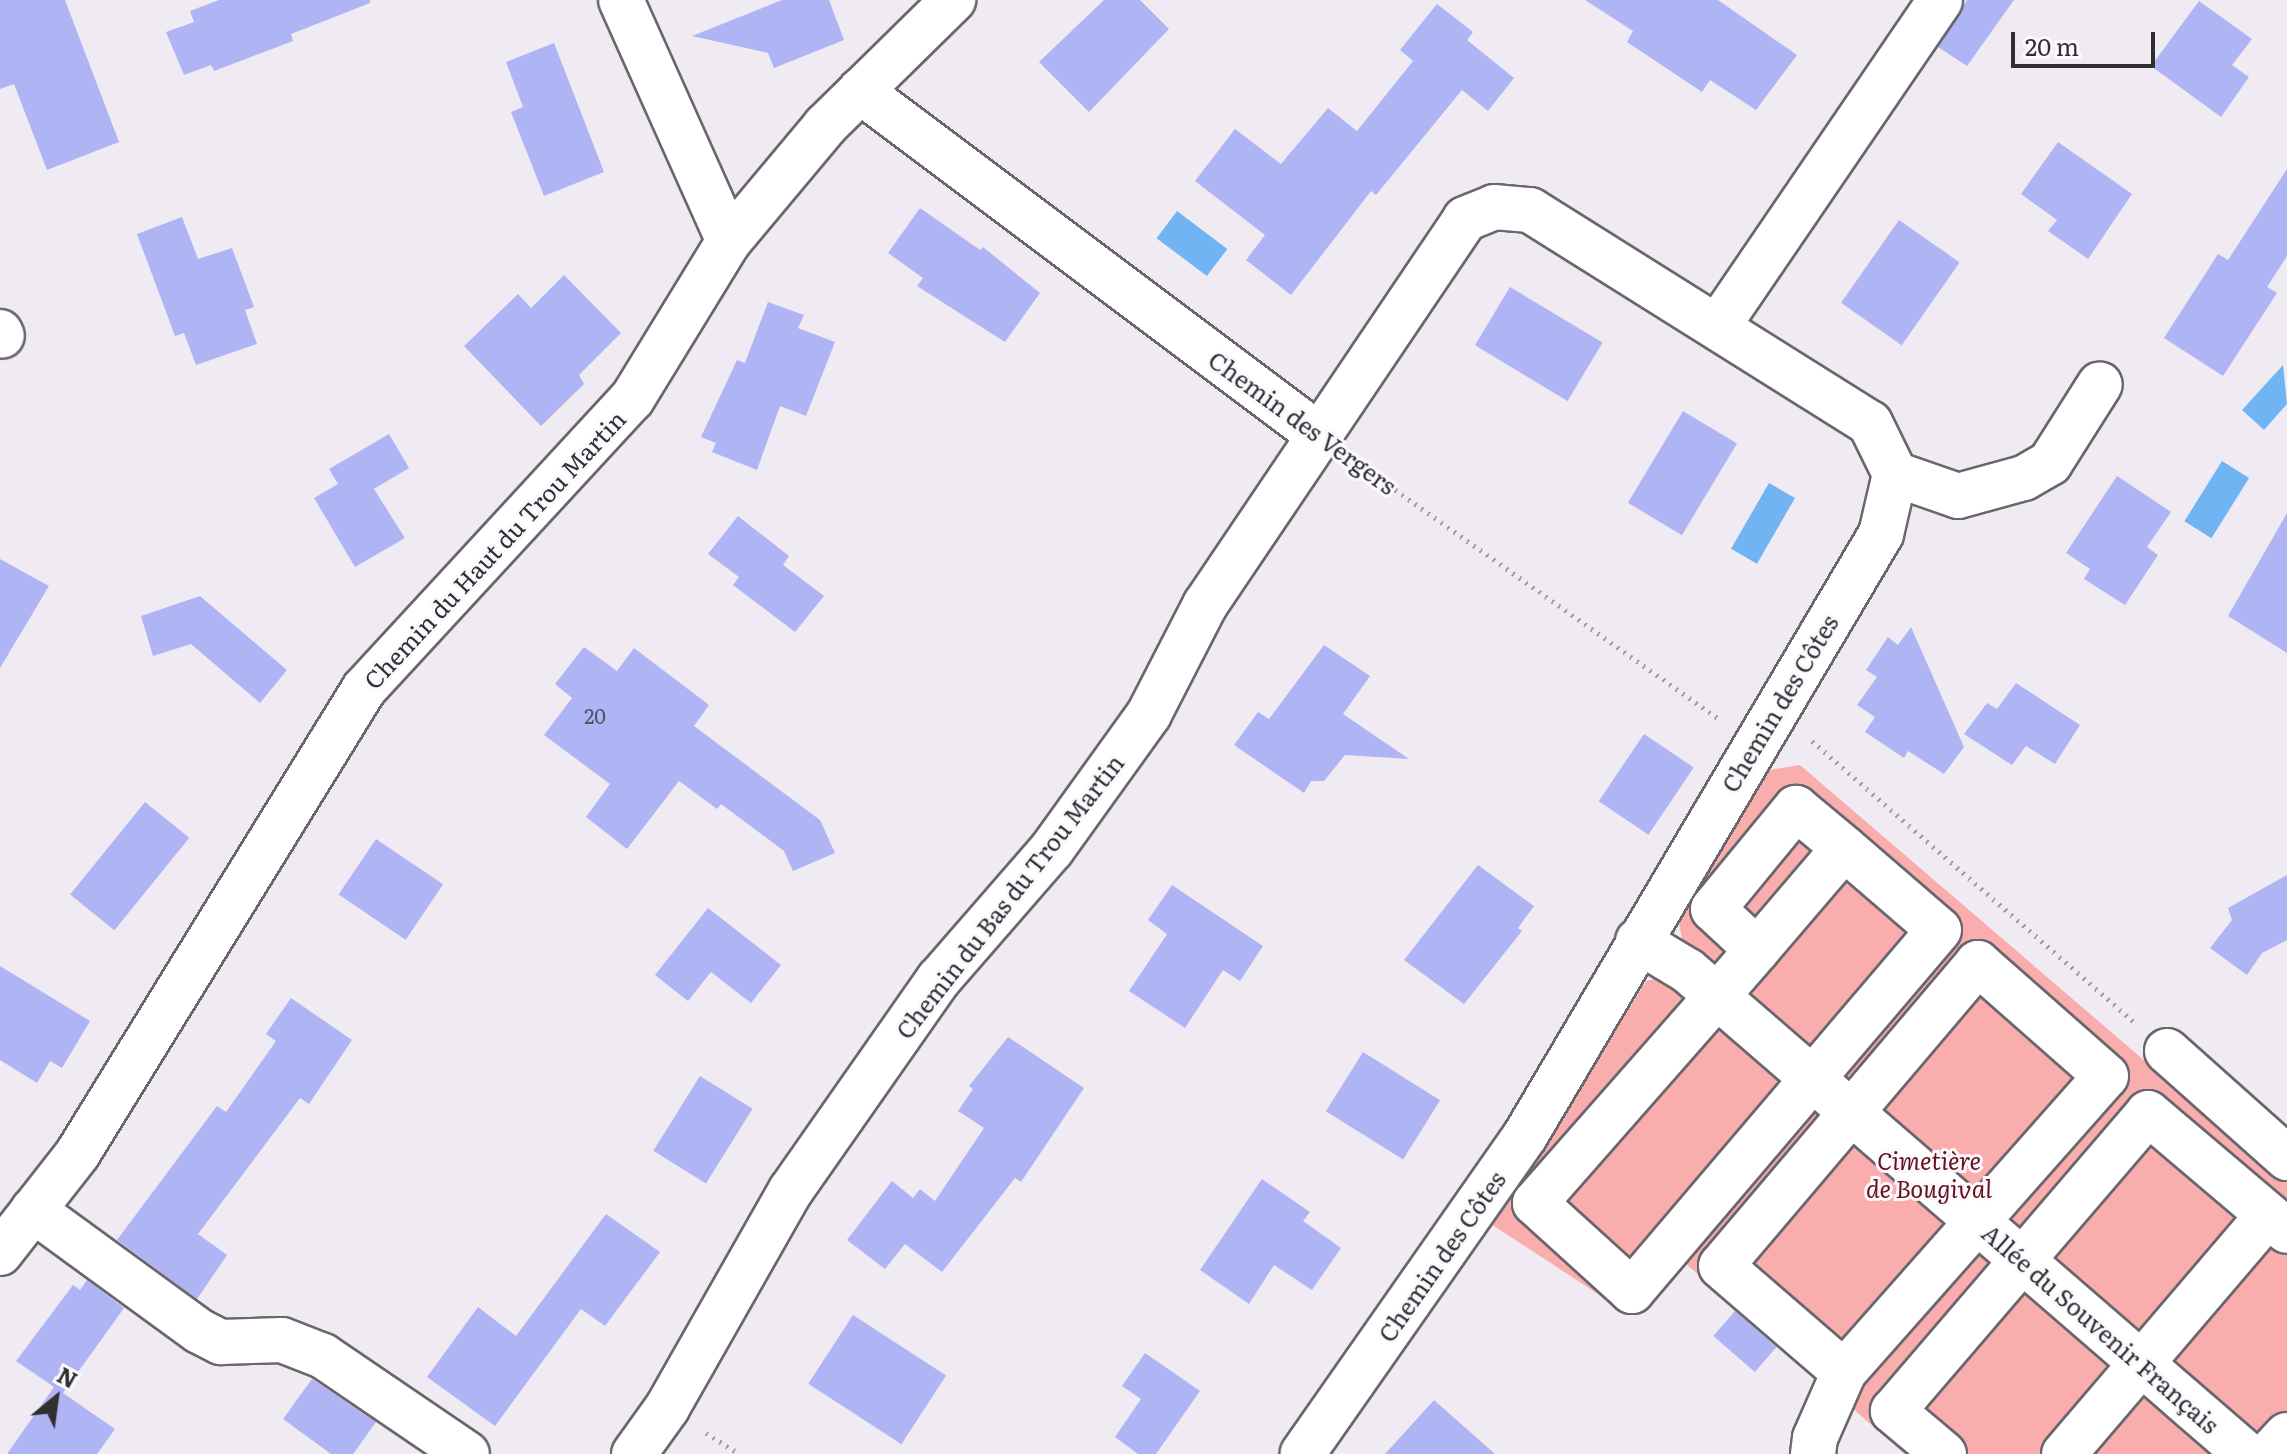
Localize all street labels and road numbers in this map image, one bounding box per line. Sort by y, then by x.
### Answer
street label: Chemin des Vergers [1204,344,1402,500]
street label: Chemin du Haut du Trou Martin [357,404,631,694]
street label: Chemin des Côtes [1715,609,1843,797]
street label: Chemin du Bas du Trou Martin [889,748,1129,1044]
street label: Chemin des Côtes [1371,1165,1511,1347]
street label: Allée du Souvenir Français [1977,1217,2225,1439]

